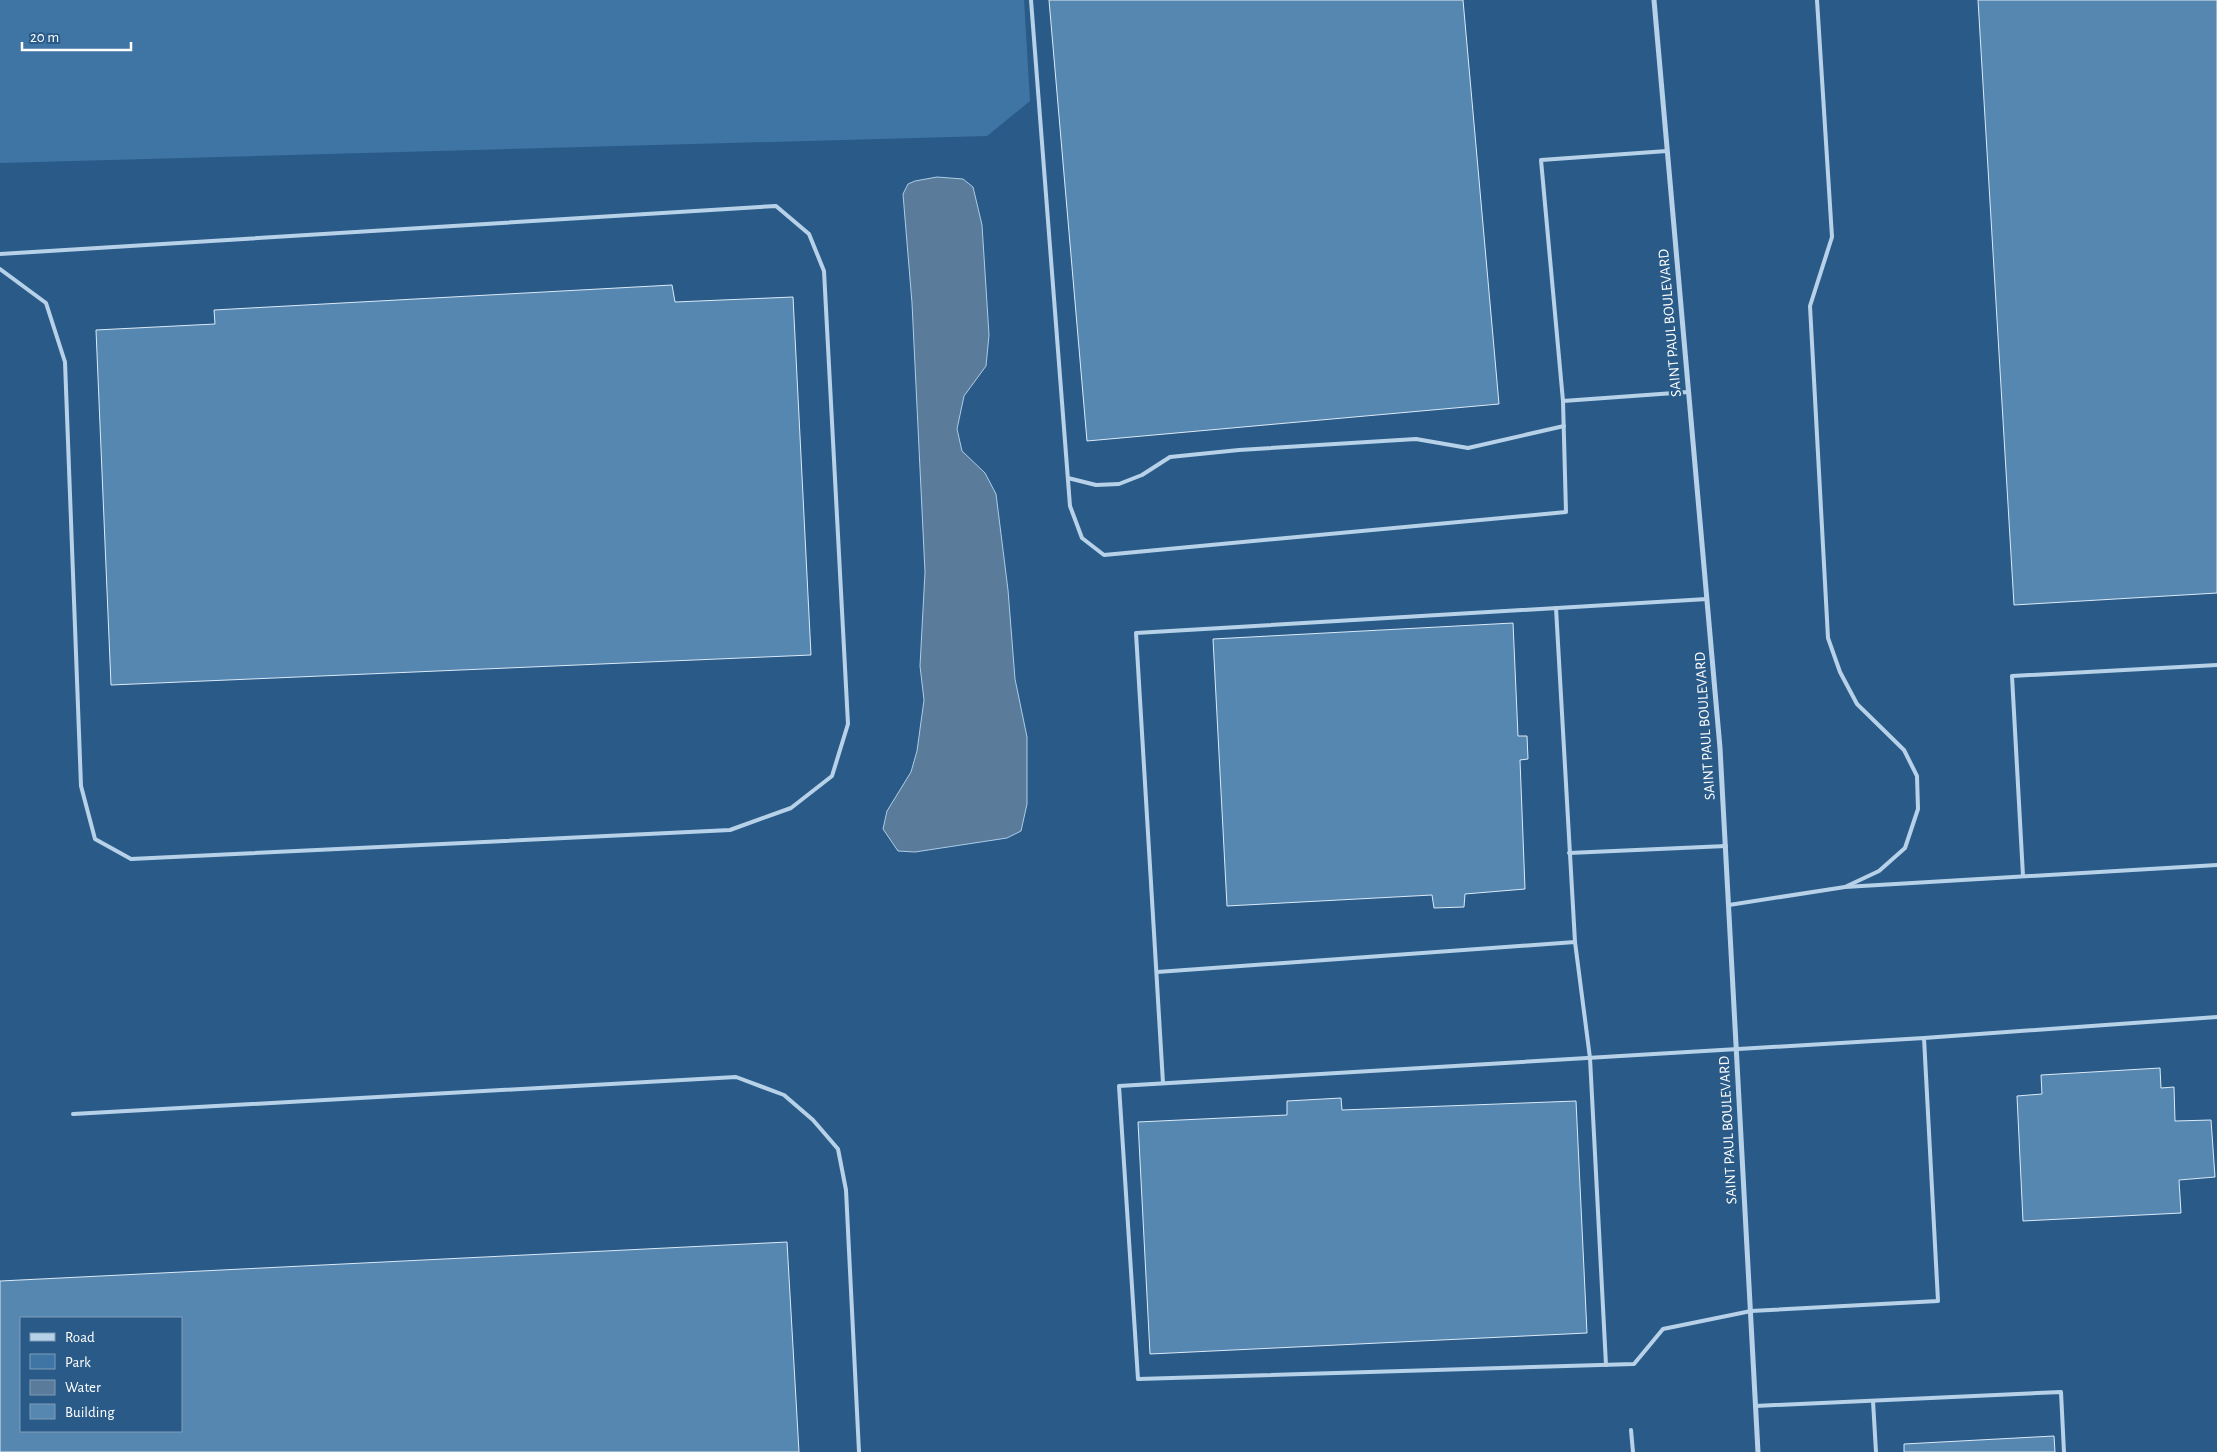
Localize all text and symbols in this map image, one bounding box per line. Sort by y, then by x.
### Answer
scale bar [22,20,131,52]
text: 20 m [30,30,59,45]
street label: SAINT PAUL BOULEVARD [1656,248,1684,398]
street label: SAINT PAUL BOULEVARD [1692,651,1718,801]
street label: SAINT PAUL BOULEVARD [1717,1055,1739,1205]
legend [20,1317,182,1432]
text: Road [65,1330,95,1345]
text: Park [65,1355,91,1370]
text: Water [65,1380,101,1395]
text: Building [65,1405,115,1420]

